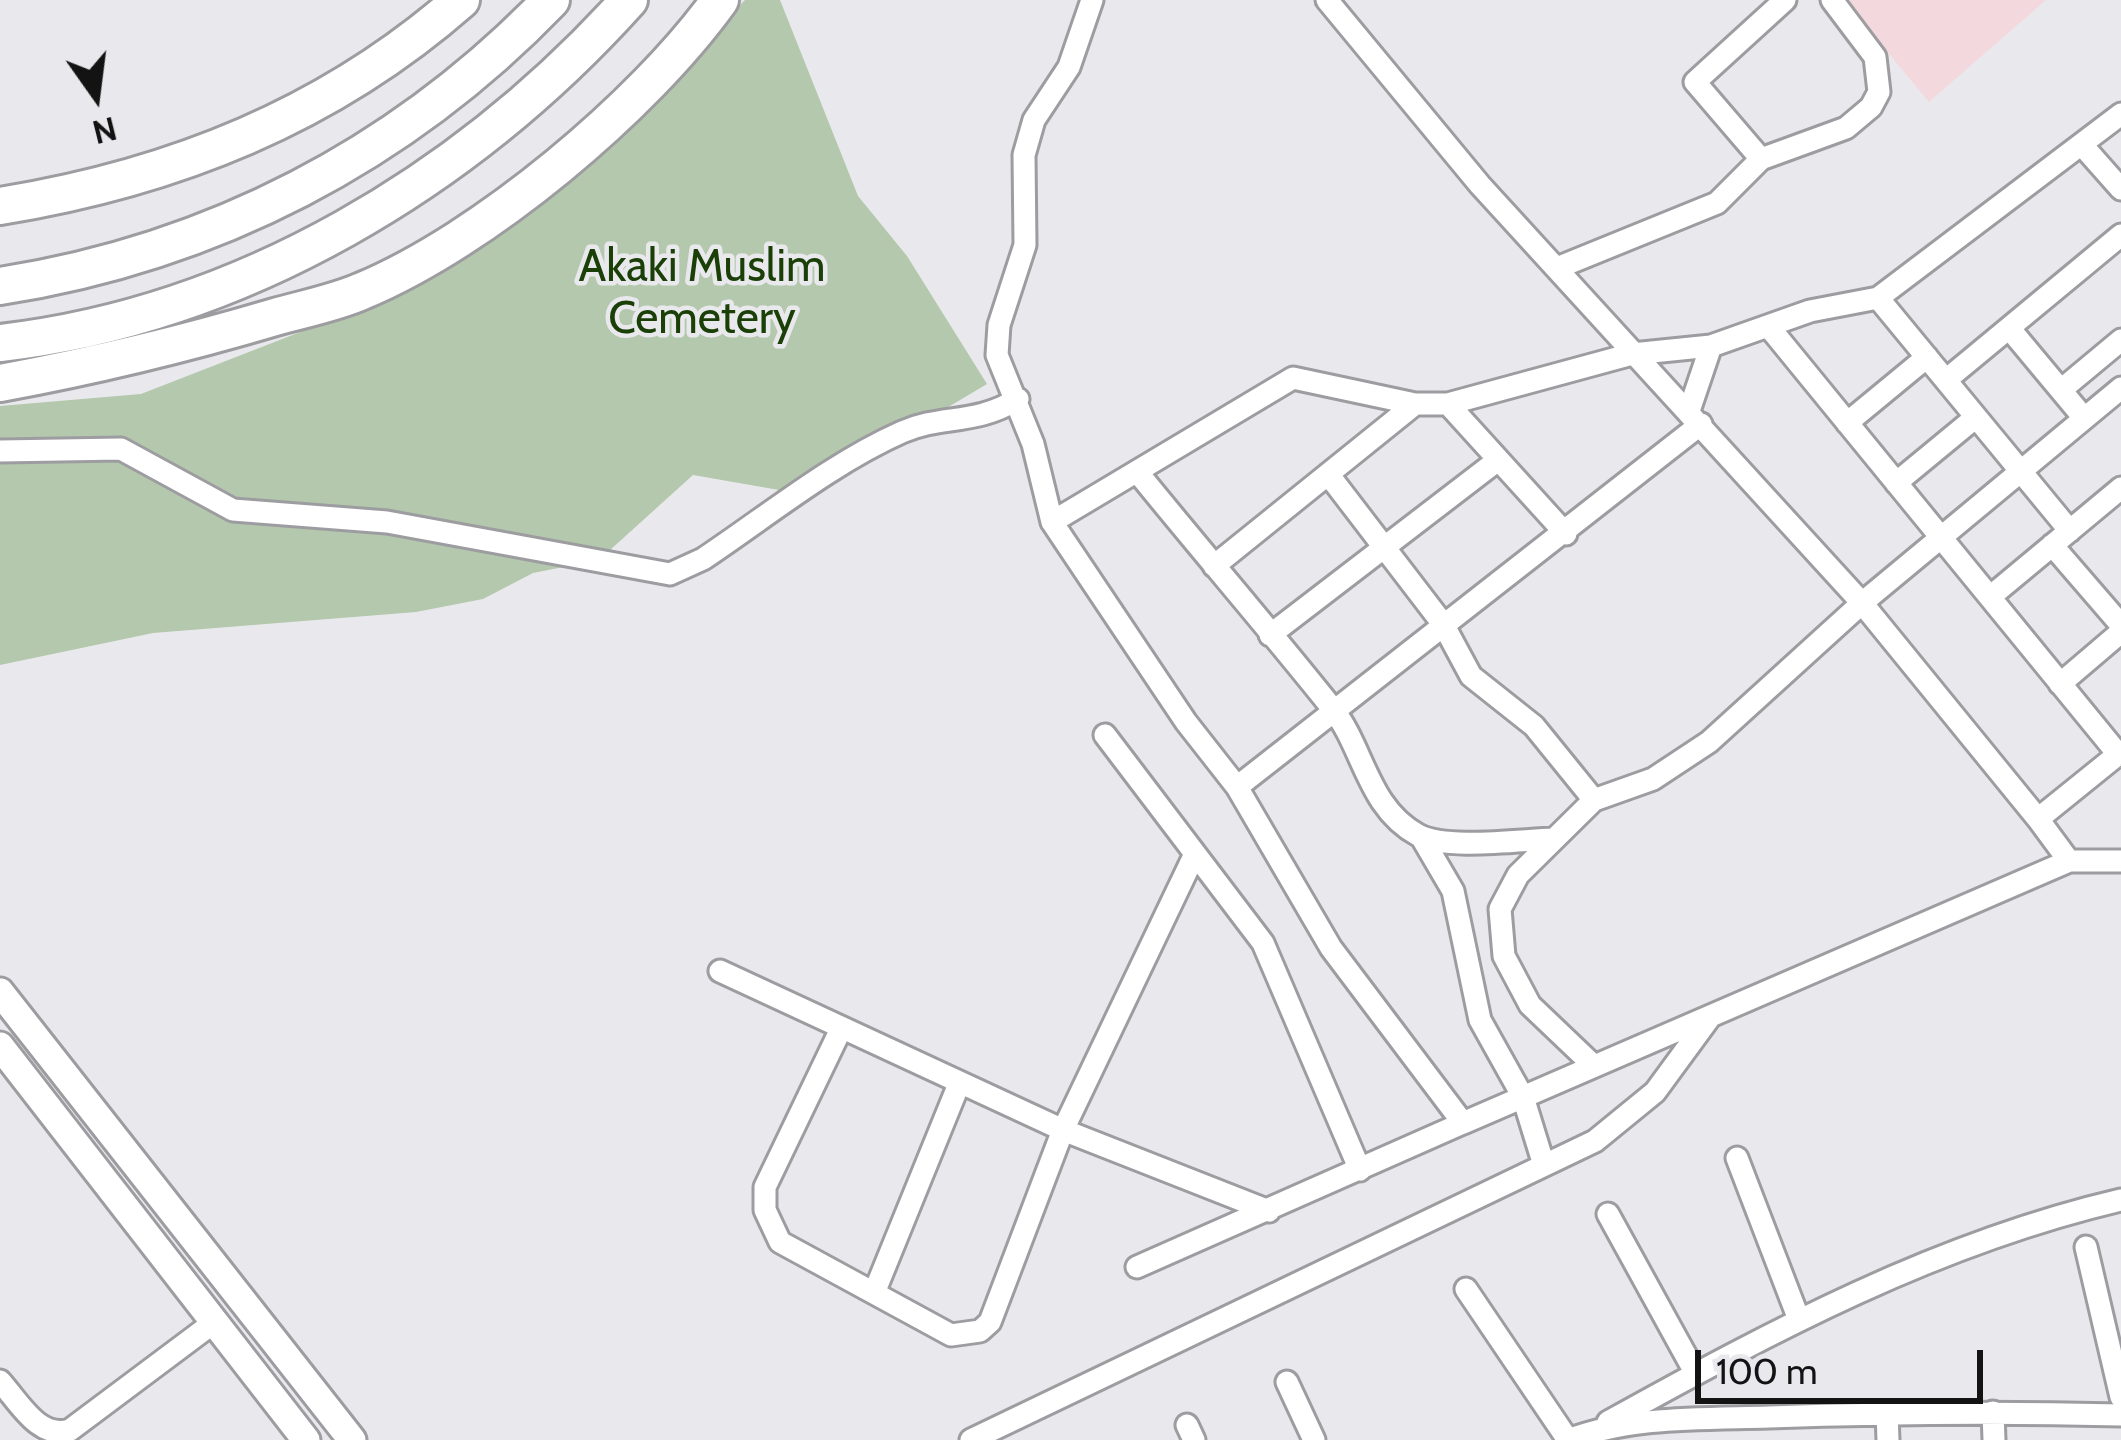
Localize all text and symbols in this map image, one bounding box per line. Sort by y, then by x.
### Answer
north arrow [36,36,156,156]
text: N [89,109,121,153]
park label: Akaki Muslim Cemetery [579,241,825,347]
scale bar [1701,1326,1989,1400]
text: 100 m [1716,1349,1818,1393]

